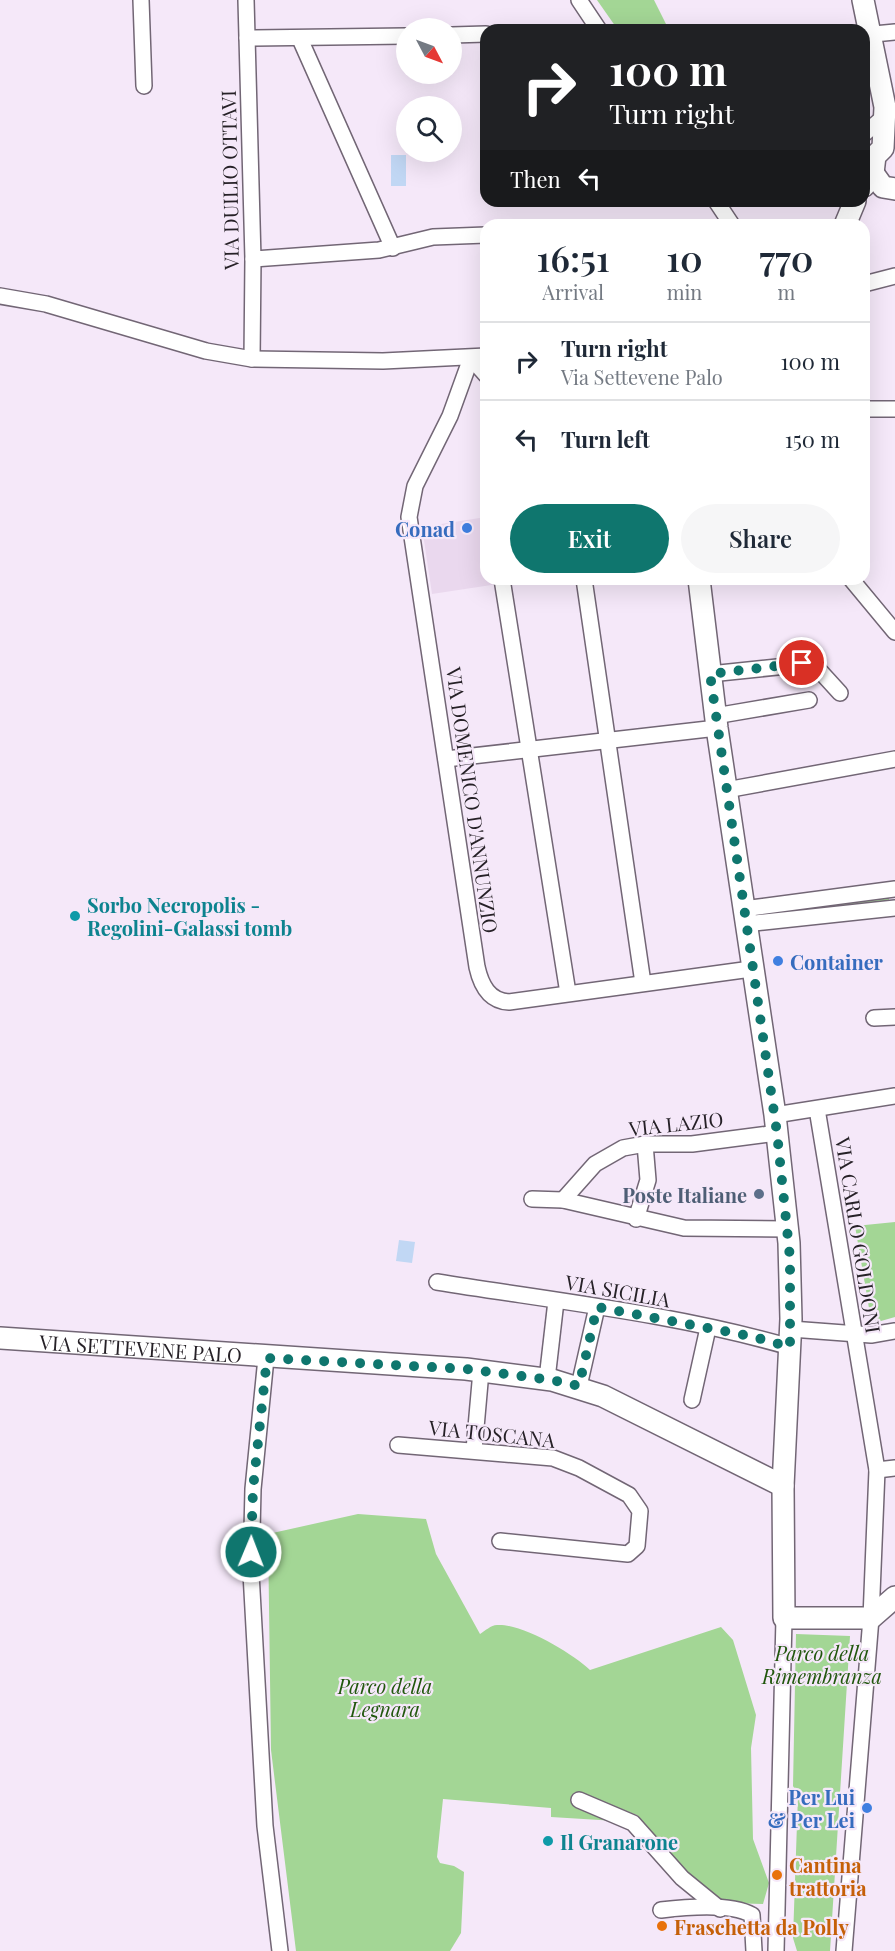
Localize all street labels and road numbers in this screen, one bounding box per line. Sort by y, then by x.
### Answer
street label: VIA DUILIO OTTAVI [214,90,244,271]
street label: VIA DOMENICO D'ANNUNZIO [441,664,505,935]
street label: VIA LAZIO [627,1105,724,1141]
street label: VIA CARLO GOLDONI [830,1134,888,1335]
street label: VIA SICILIA [562,1267,673,1313]
street label: VIA SETTEVENE PALO [38,1327,243,1368]
street label: VIA TOSCANA [426,1413,557,1453]

